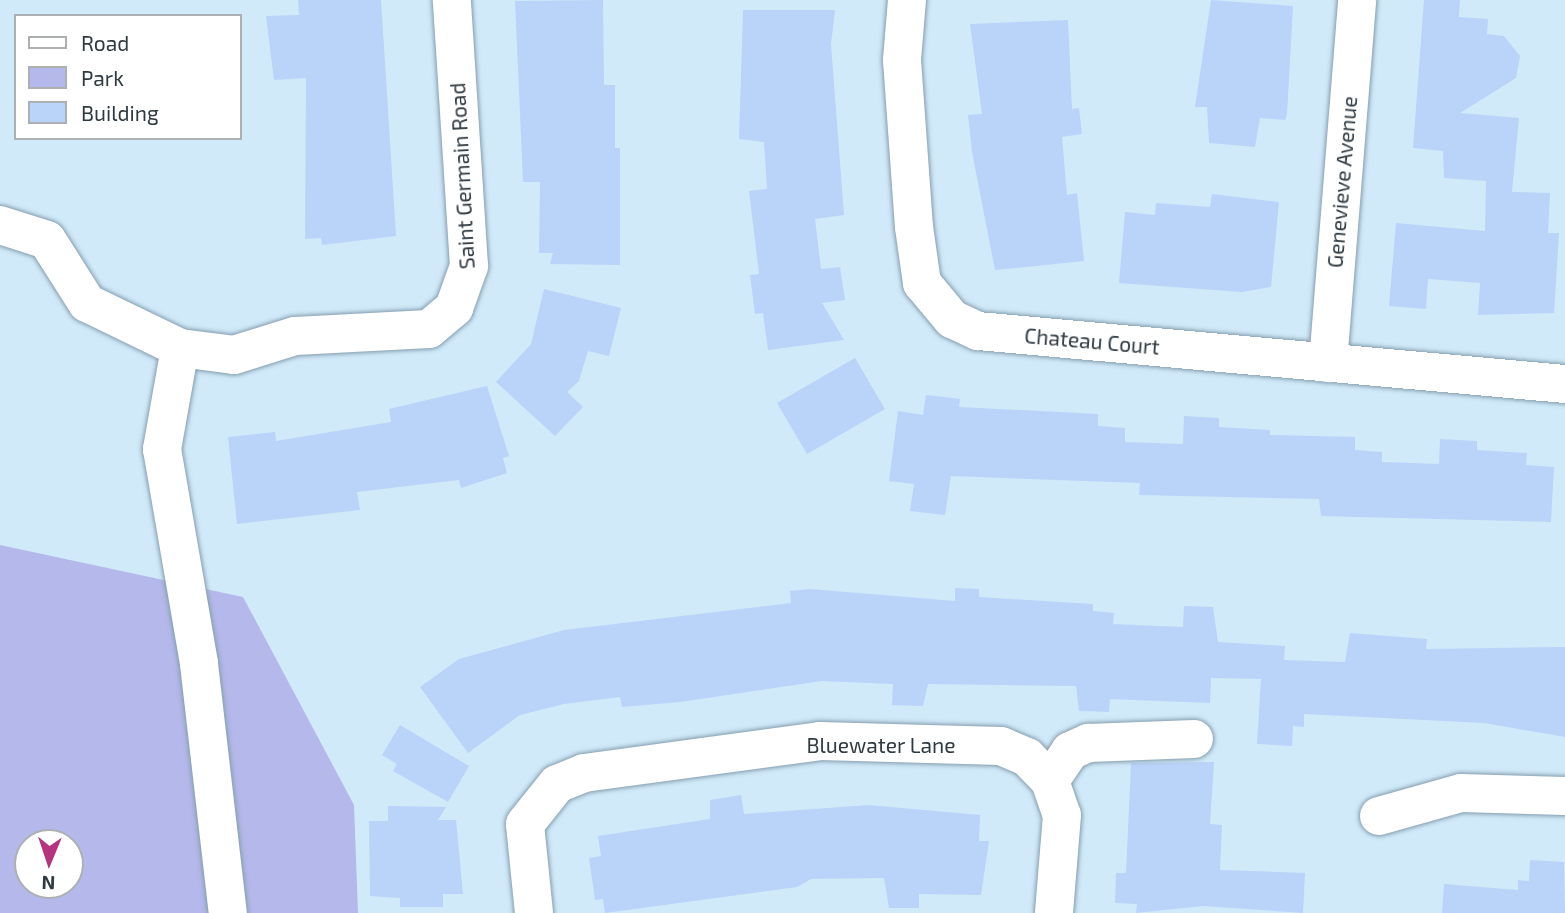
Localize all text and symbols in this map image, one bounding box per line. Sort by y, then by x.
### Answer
legend [14,14,242,140]
text: Road [81,30,129,55]
text: Park [81,65,124,90]
street label: Saint Germain Road [445,82,479,270]
street label: Genevieve Avenue [1322,95,1362,269]
text: Building [81,100,159,125]
street label: Chateau Court [1023,323,1161,359]
street label: Bluewater Lane [806,732,956,758]
north arrow [14,829,84,899]
text: N [41,872,56,895]

